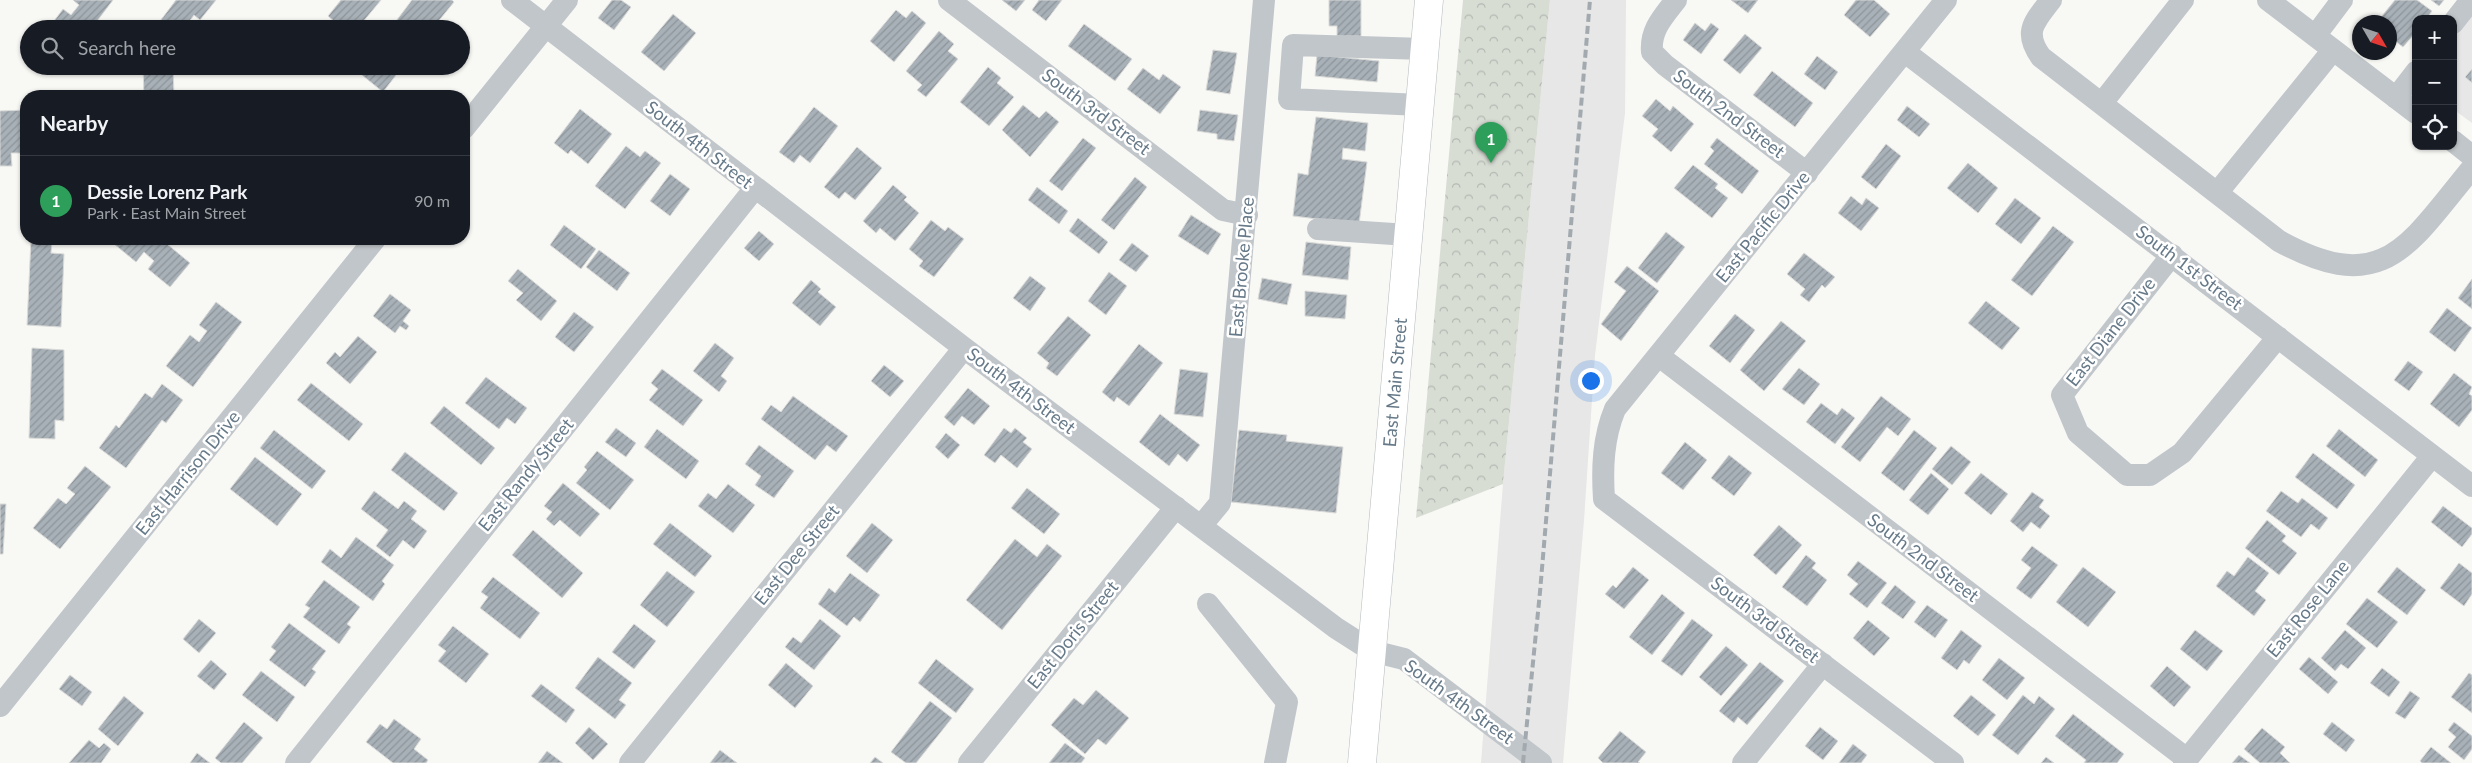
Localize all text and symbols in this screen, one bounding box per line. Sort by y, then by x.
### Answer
north arrow [2352,15,2397,60]
map controls [2412,15,2457,150]
button: + [2412,15,2457,60]
search box [20,20,470,75]
icon: search [38,34,66,62]
text: Search here [78,36,176,59]
button: − [2412,60,2457,105]
street label: South 3rd Street [1038,63,1155,159]
street label: South 2nd Street [1670,64,1790,163]
street label: South 4th Street [642,96,758,193]
button: locate [2412,105,2457,150]
text: Nearby [40,110,108,135]
pin: 1 [1475,122,1507,163]
street label: East Pacific Drive [1711,166,1814,286]
text: Dessie Lorenz Park [87,180,247,203]
text: 1 [51,191,61,210]
text: 90 m [414,191,450,210]
street label: East Brooke Place [1224,196,1258,338]
text: Park · East Main Street [87,203,246,222]
street label: South 1st Street [2132,220,2248,315]
street label: East Diane Drive [2061,273,2159,390]
street label: East Main Street [1378,316,1411,448]
street label: South 4th Street [963,342,1081,438]
your location [1578,368,1604,394]
street label: East Harrison Drive [130,406,244,539]
street label: East Randy Street [473,413,578,535]
street label: East Dee Street [749,499,844,609]
street label: South 2nd Street [1864,508,1984,607]
street label: East Rose Lane [2261,555,2353,661]
street label: South 3rd Street [1707,571,1824,667]
street label: East Doris Street [1022,576,1123,693]
street label: South 4th Street [1401,654,1519,749]

